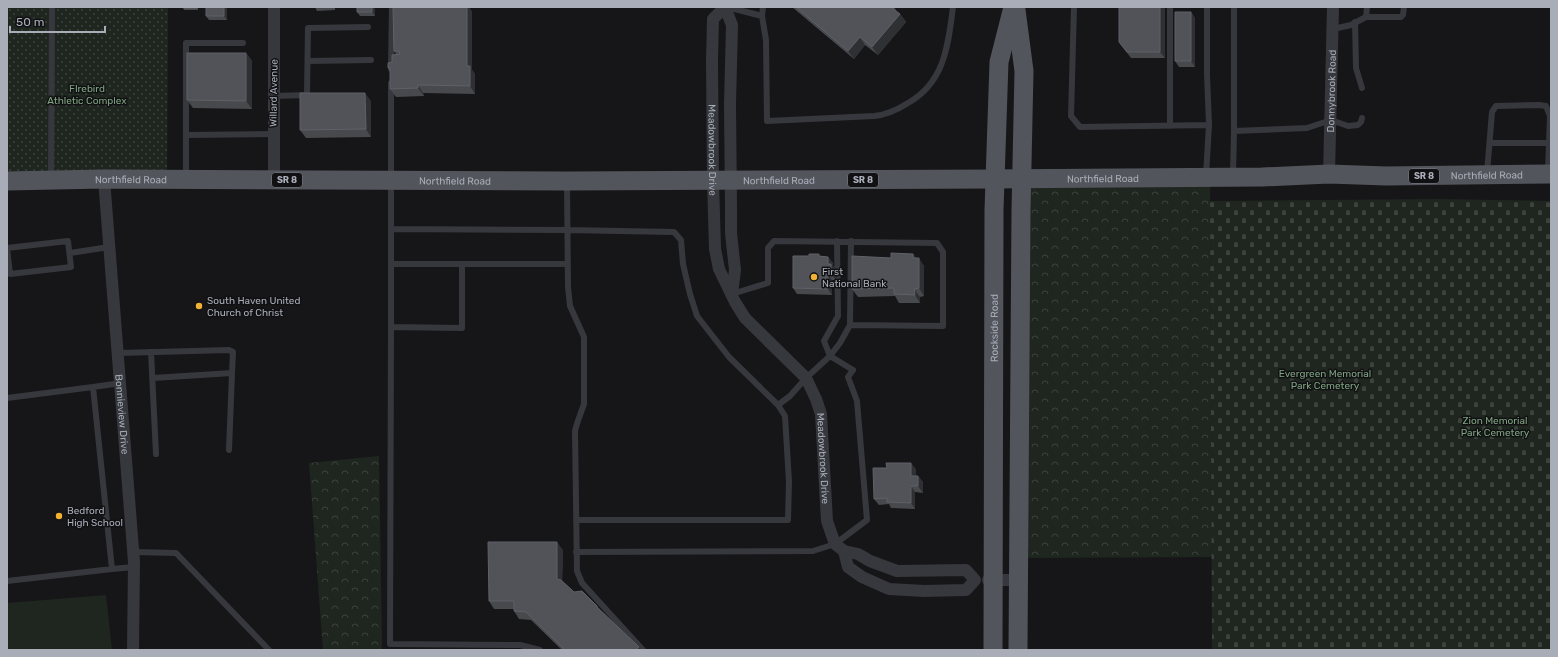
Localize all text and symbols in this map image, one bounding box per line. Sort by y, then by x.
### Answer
scale bar [10,8,105,34]
text: 50 m [16,15,44,29]
street label: Donnybrook Road [1325,50,1339,132]
street label: Willard Avenue [267,59,281,127]
park label: FIrebird Athletic Complex [47,83,127,107]
street label: Meadowbrook Drive [705,104,718,196]
road number: SR 8 [1409,169,1439,183]
street label: Northfield Road [1451,169,1523,182]
road number: SR 8 [272,173,302,187]
road number: SR 8 [848,173,878,187]
street label: Northfield Road [1067,173,1139,185]
street label: Northfield Road [95,174,167,186]
street label: Northfield Road [419,175,491,188]
street label: Northfield Road [743,175,815,187]
place label: First National Bank [822,266,887,290]
marker: First National Bank [809,272,819,282]
street label: Rockside Road [989,294,1001,362]
place label: South Haven United Church of Christ [207,295,300,319]
marker: South Haven United Church of Christ [194,301,204,311]
park label: Evergreen Memorial Park Cemetery [1279,368,1371,392]
street label: Bonnieview Drive [112,374,131,455]
street label: Meadowbrook Drive [814,412,831,505]
park label: Zion Memorial Park Cemetery [1461,415,1530,439]
place label: Bedford High School [67,505,123,529]
marker: Bedford High School [54,511,64,521]

